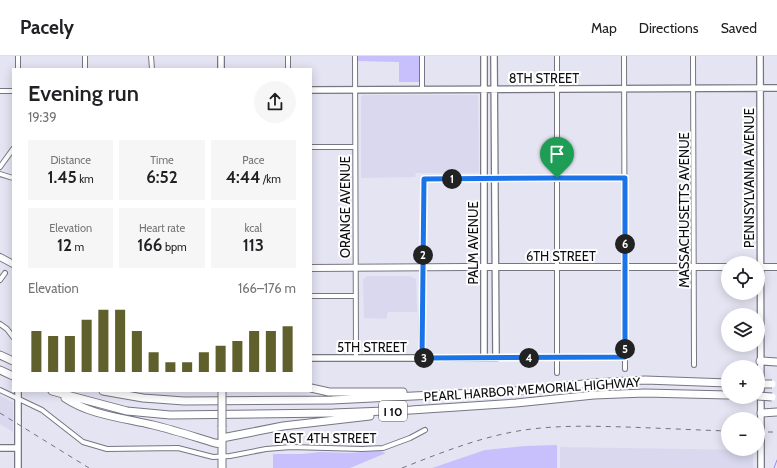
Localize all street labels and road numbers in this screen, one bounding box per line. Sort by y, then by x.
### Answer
street label: 8TH STREET [509,70,579,86]
street label: PENNSYLVANIA AVENUE [741,108,757,248]
street label: MASSACHUSETTS AVENUE [676,132,692,288]
street label: ORANGE AVENUE [337,156,353,258]
street label: PALM AVENUE [465,201,481,285]
street label: 6TH STREET [526,248,596,264]
street label: 5TH STREET [337,339,407,355]
street label: PEARL HARBOR MEMORIAL HIGHWAY [423,373,641,405]
road number: I 10 [379,401,407,421]
street label: EAST 4TH STREET [274,430,376,446]

